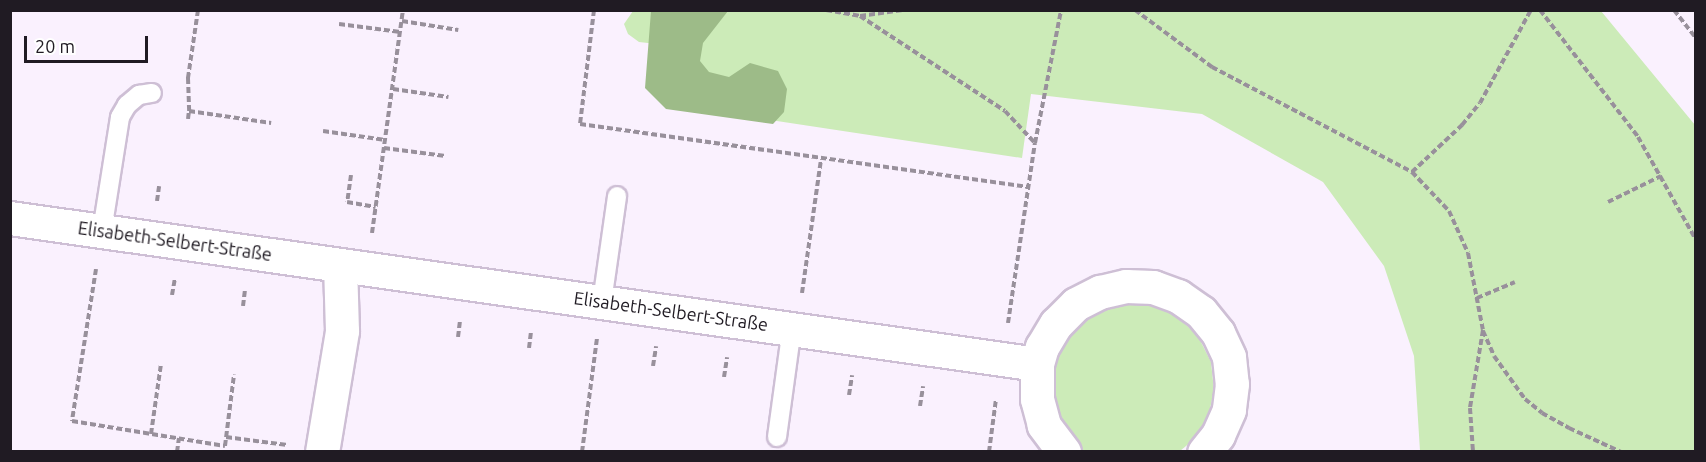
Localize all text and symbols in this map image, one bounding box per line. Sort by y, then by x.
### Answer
scale bar [27,24,152,62]
text: 20 m [35,36,75,56]
street label: Elisabeth-Selbert-Straße [77,217,273,265]
street label: Elisabeth-Selbert-Straße [573,287,769,335]

